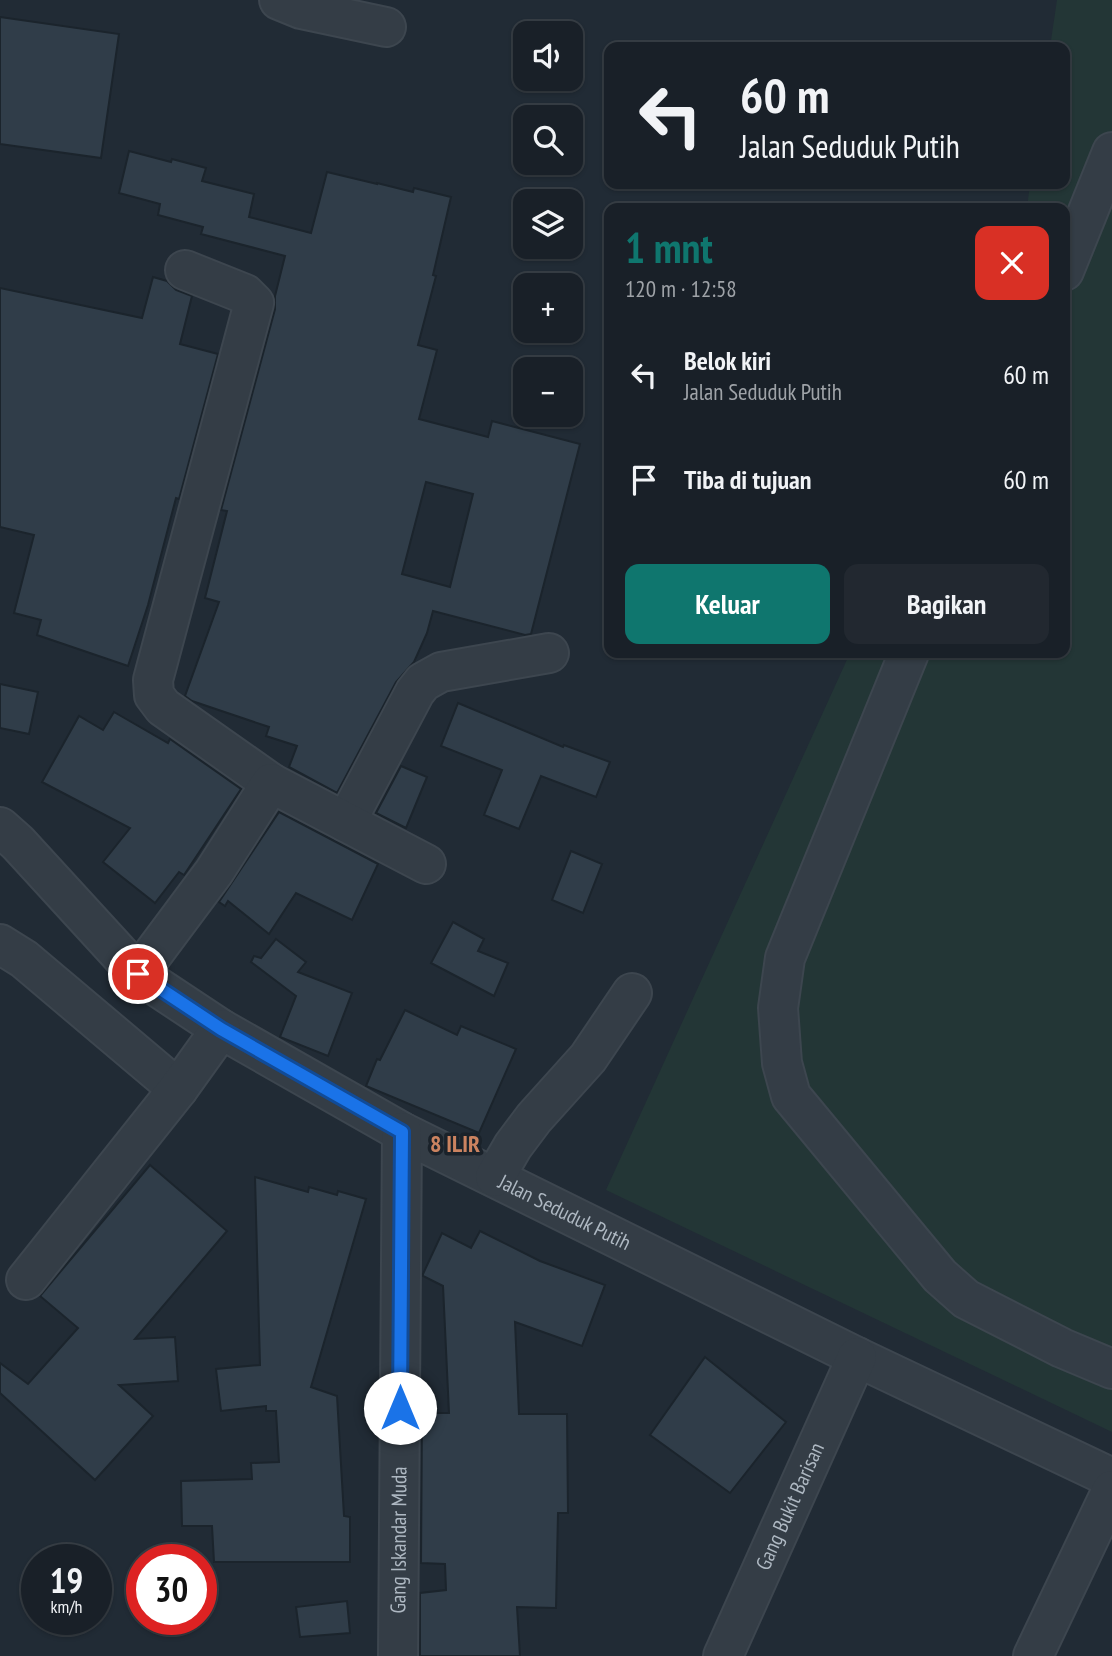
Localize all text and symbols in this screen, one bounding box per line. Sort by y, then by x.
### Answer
map controls [513,21,583,427]
button: sound [513,21,583,91]
text: 60 m [740,63,829,127]
icon: left [625,70,716,161]
button: search [513,105,583,175]
text: Jalan Seduduk Putih [740,125,960,167]
button: layers [513,189,583,259]
text: 1 mnt [625,220,713,275]
button: close [975,226,1049,300]
button: + [513,273,583,343]
text: 120 m · 12:58 [625,274,737,303]
text: Belok kiri [684,344,771,377]
icon: left [625,356,663,394]
button: − [513,357,583,427]
text: 60 m [1003,358,1049,391]
text: Jalan Seduduk Putih [684,377,842,406]
icon: arrive [625,461,663,499]
text: Tiba di tujuan [684,463,812,496]
text: 60 m [1003,463,1049,496]
button: Keluar [625,564,830,644]
button: Bagikan [844,564,1049,644]
pin [108,944,168,1004]
icon: arrive [119,955,157,993]
district label: 8 ILIR [430,1128,480,1159]
street label: Jalan Seduduk Putih [493,1167,636,1256]
position arrow [363,1371,437,1445]
street label: Gang Bukit Barisan [749,1438,830,1574]
street label: Gang Iskandar Muda [384,1466,412,1614]
speed limit sign: 30 [126,1544,217,1635]
text: 19 [50,1557,83,1603]
text: km/h [51,1595,82,1618]

